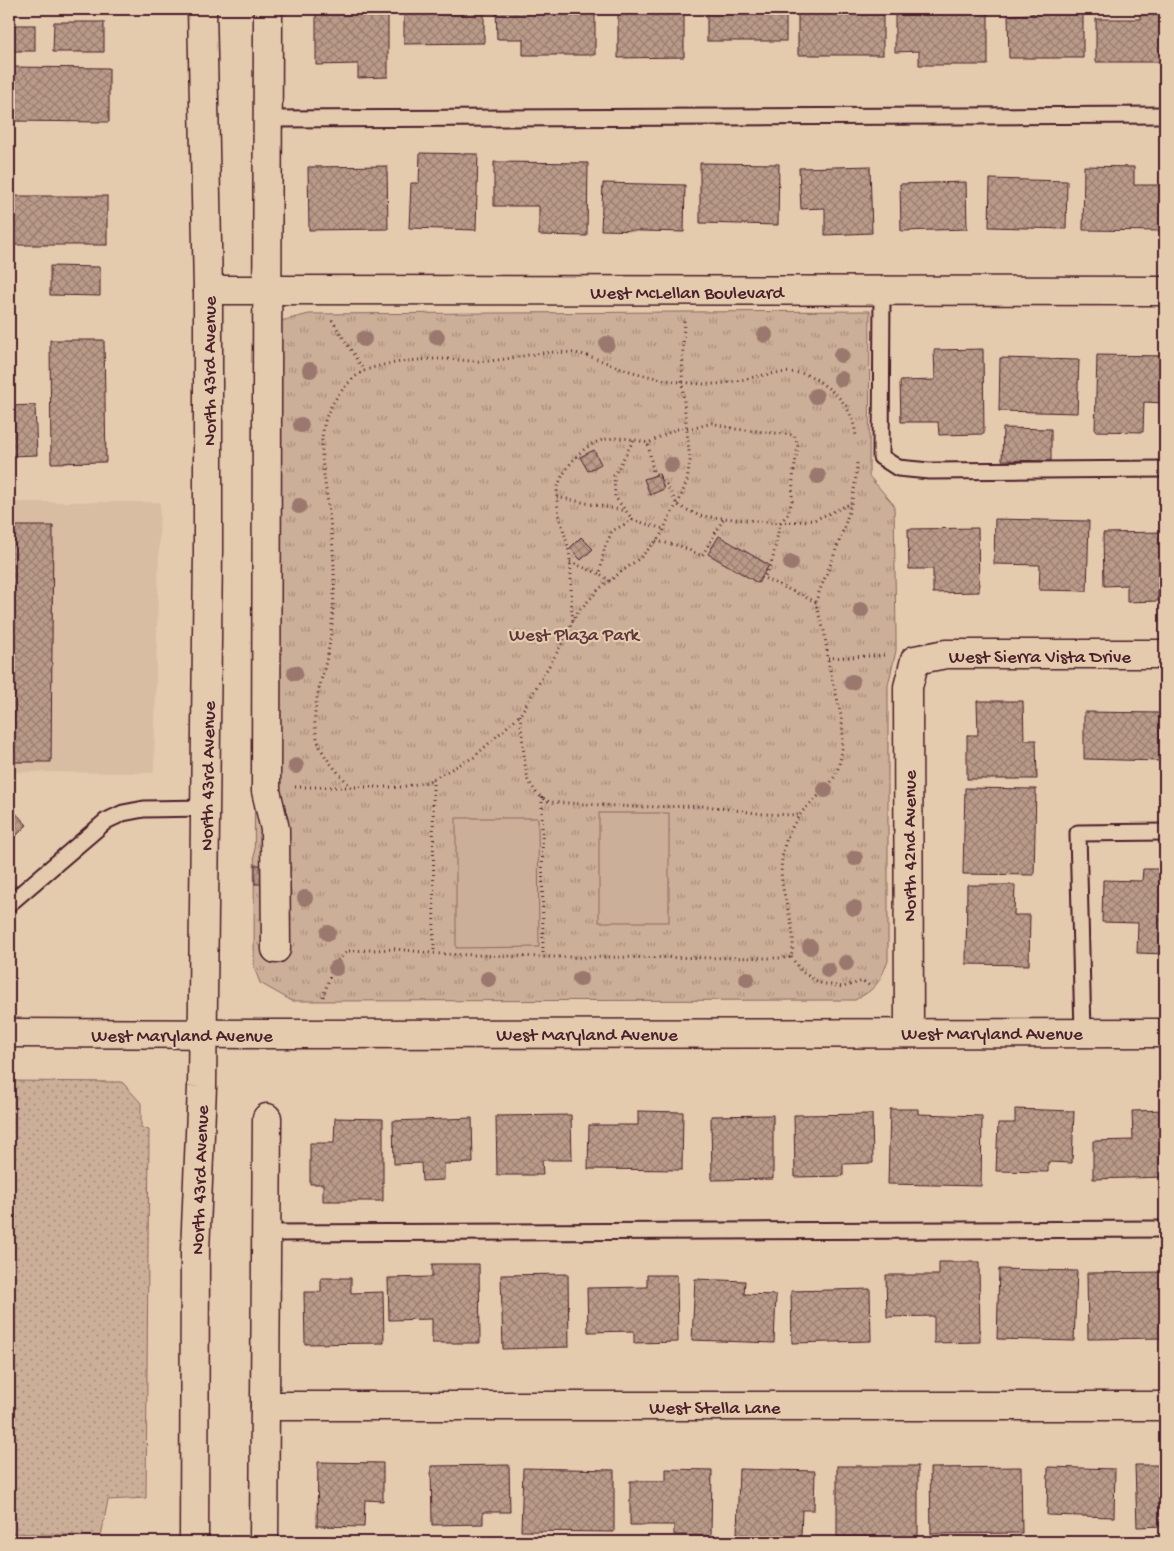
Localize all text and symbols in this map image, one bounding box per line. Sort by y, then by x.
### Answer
street label: West McLellan Boulevard [590,283,786,306]
street label: North 43rd Avenue [200,296,223,446]
park label: West Plaza Park [509,625,641,648]
street label: West Sierra Vista Drive [949,647,1131,670]
street label: North 43rd Avenue [197,701,222,851]
street label: North 42nd Avenue [900,770,923,922]
street label: West Maryland Avenue [901,1024,1083,1047]
street label: West Maryland Avenue [496,1025,678,1048]
street label: West Maryland Avenue [91,1026,273,1049]
street label: North 43rd Avenue [187,1105,216,1255]
street label: West Stella Lane [649,1398,781,1421]

